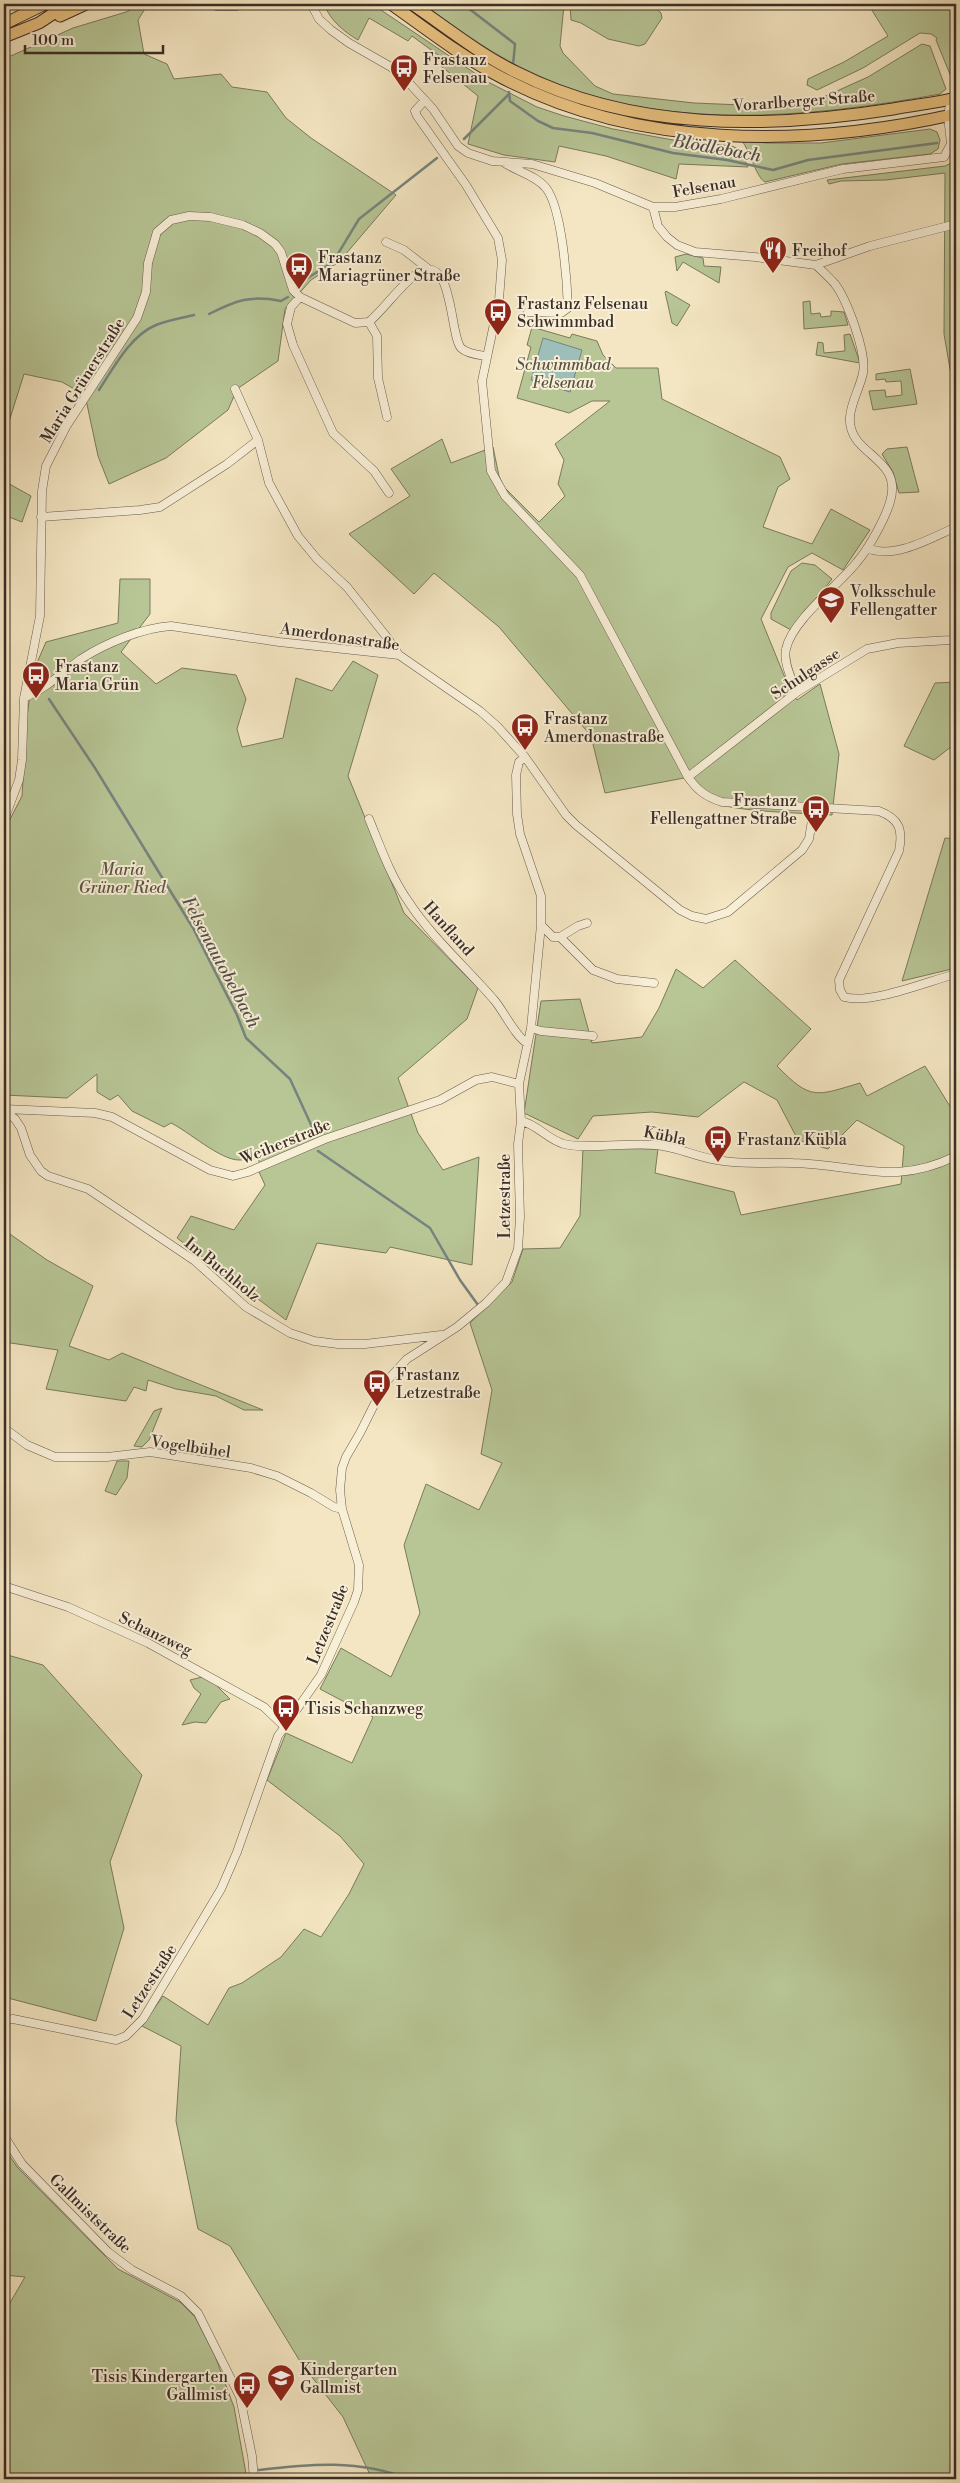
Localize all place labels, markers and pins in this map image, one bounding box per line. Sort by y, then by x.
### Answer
place label: Frastanz Felsenau [423,50,487,88]
bus stop icon: Frastanz Felsenau [389,53,419,92]
restaurant icon: Freihof [758,235,788,274]
place label: Freihof [792,241,848,261]
place label: Frastanz Mariagrüner Straße [318,248,461,286]
bus stop icon: Frastanz Mariagrüner Straße [284,251,314,290]
place label: Frastanz Felsenau Schwimmbad [517,294,648,332]
bus stop icon: Frastanz Felsenau Schwimmbad [483,297,513,336]
place label: Volksschule Fellengatter [849,582,937,620]
school or university icon: Volksschule Fellengatter [816,585,846,624]
place label: Frastanz Maria Grün [55,657,139,695]
bus stop icon: Frastanz Maria Grün [21,660,51,699]
place label: Frastanz Amerdonastraße [543,709,664,747]
bus stop icon: Frastanz Amerdonastraße [510,712,540,751]
place label: Frastanz Fellengattner Straße [650,791,797,829]
bus stop icon: Frastanz Fellengattner Straße [801,794,831,833]
bus stop icon: Frastanz Kübla [703,1124,733,1163]
place label: Frastanz Kübla [737,1130,848,1150]
place label: Frastanz Letzestraße [396,1365,481,1403]
bus stop icon: Frastanz Letzestraße [362,1368,392,1407]
bus stop icon: Tisis Schanzweg [271,1693,301,1732]
place label: Tisis Schanzweg [305,1699,424,1719]
place label: Kindergarten Gallmist [300,2360,398,2398]
school or university icon: Kindergarten Gallmist [266,2363,296,2402]
place label: Tisis Kindergarten Gallmist [92,2367,228,2405]
bus stop icon: Tisis Kindergarten Gallmist [232,2370,262,2409]

